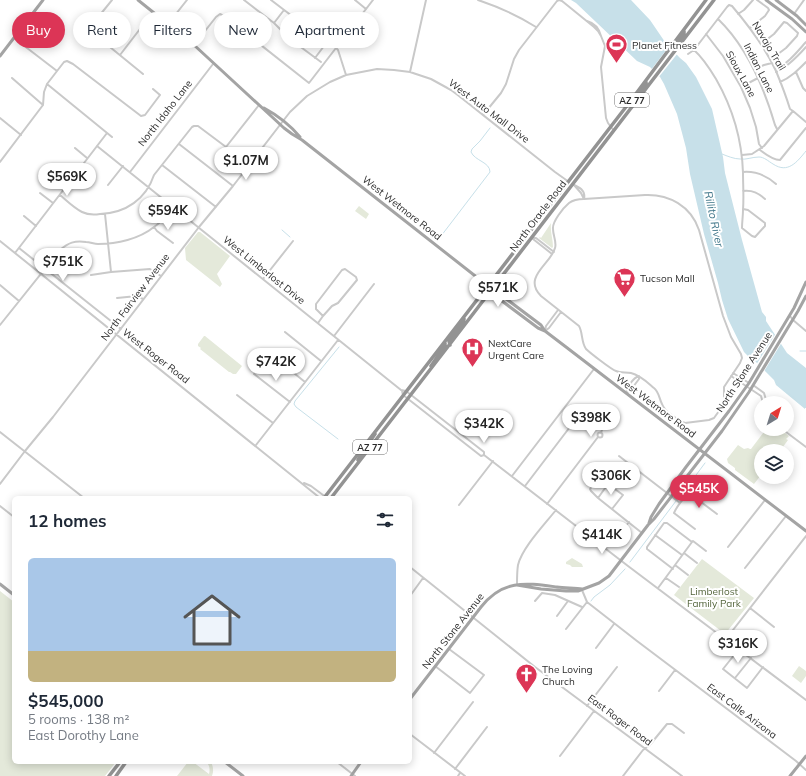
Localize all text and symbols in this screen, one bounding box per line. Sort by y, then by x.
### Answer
chip: Buy [12,12,65,48]
chip: Rent [73,12,131,48]
chip: Filters [139,12,206,48]
chip: New [214,12,272,48]
chip: Apartment [280,12,379,48]
street label: Navajo Trail [749,19,789,73]
sports icon: Planet Fitness [603,32,629,65]
place label: Planet Fitness [632,39,697,52]
street label: Indian Lane [741,41,777,95]
street label: Sioux Lane [723,49,759,99]
street label: West Auto Mall Drive [446,76,532,146]
street label: North Idaho Lane [135,77,195,149]
road number: AZ 77 [615,93,649,107]
pin: $1.07M [213,147,279,181]
text: $1.07M [223,152,269,168]
pin: $569K [39,163,95,197]
text: $569K [47,168,87,184]
street label: West Wetmore Road [360,173,444,243]
street label: North Oracle Road [507,178,569,254]
water label: Rillito River [701,190,727,249]
pin: $594K [140,197,196,231]
text: $594K [148,202,188,218]
street label: West Limberlost Drive [220,233,308,307]
pin: $751K [35,248,91,282]
street label: North Fairview Avenue [98,251,172,343]
text: $751K [43,253,83,269]
supermarket icon: Tucson Mall [611,265,637,298]
place label: Tucson Mall [640,272,695,285]
pin: $571K [470,274,526,308]
text: $571K [478,279,518,295]
street label: West Roger Road [120,326,192,386]
street label: North Stone Avenue [713,329,775,415]
hospital icon: NextCare Urgent Care [460,336,486,369]
place label: NextCare Urgent Care [488,337,544,362]
pin: $742K [248,348,304,382]
text: $742K [256,353,296,369]
street label: West Wetmore Road [613,372,699,440]
north arrow [754,396,794,436]
map controls [754,396,794,484]
pin: $398K [563,404,619,438]
text: $398K [571,409,611,425]
pin: $342K [456,410,512,444]
text: $342K [464,415,504,431]
road number: AZ 77 [353,440,387,454]
button: layers [754,444,794,484]
pin: $306K [583,462,639,496]
text: $306K [591,467,631,483]
pin: $545K [671,475,727,509]
text: $545K [679,480,719,496]
icon: filters [374,509,396,531]
text: 12 homes [28,510,107,531]
pin: $414K [574,521,630,555]
text: $414K [582,526,622,542]
icon: home [176,584,248,656]
park label: Limberlost Family Park [687,585,742,610]
street label: North Stone Avenue [419,590,487,672]
pin: $316K [710,630,766,664]
text: $316K [718,635,758,651]
church icon: The Loving Church [514,662,540,695]
place label: The Loving Church [542,663,593,688]
street label: East Calle Arizona [704,680,780,742]
text: $545,000 [28,690,104,711]
street label: East Roger Road [585,691,655,749]
text: 5 rooms · 138 m² [28,711,129,727]
text: East Dorothy Lane [28,727,139,743]

